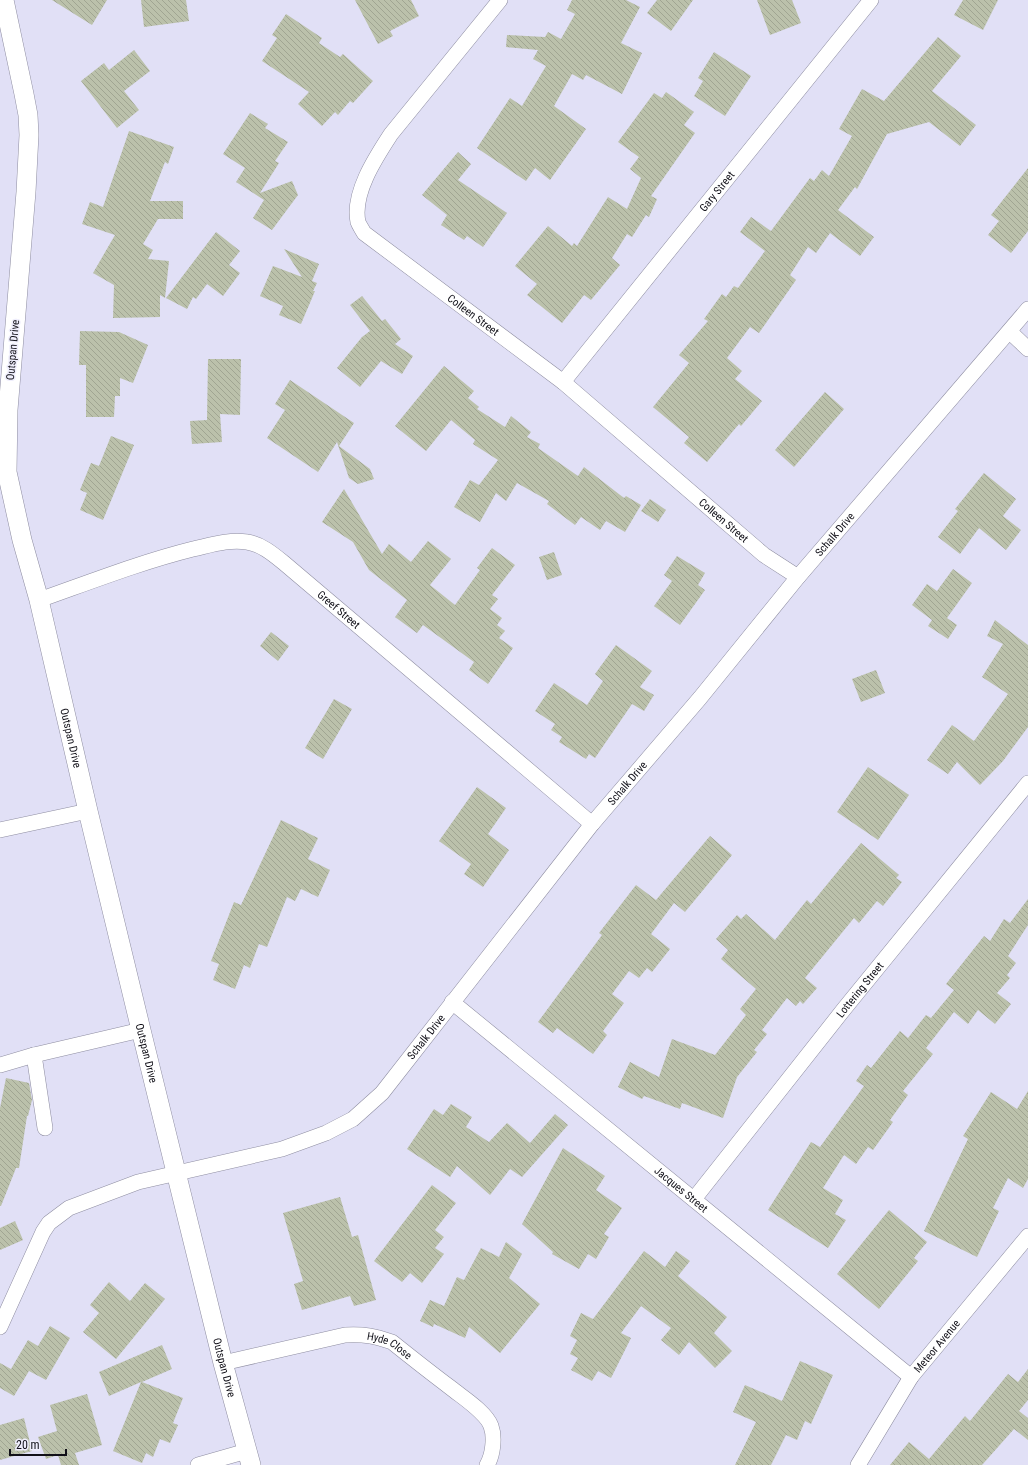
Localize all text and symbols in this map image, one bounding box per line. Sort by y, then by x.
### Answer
street label: Gary Street [697,168,737,214]
street label: Colleen Street [445,291,502,338]
street label: Outspan Drive [4,319,22,381]
street label: Colleen Street [696,496,751,545]
street label: Schalk Drive [812,510,857,559]
street label: Greef Street [315,588,363,631]
street label: Outspan Drive [58,707,84,769]
street label: Schalk Drive [605,759,649,808]
street label: Lottering Street [833,959,886,1020]
street label: Schalk Drive [404,1012,447,1062]
street label: Outspan Drive [133,1022,160,1084]
street label: Jacques Street [652,1164,711,1215]
street label: Meteor Avenue [911,1317,962,1375]
street label: Hyde Close [366,1329,415,1362]
street label: Outspan Drive [211,1337,239,1399]
scale bar [10,1431,66,1457]
text: 20 m [16,1438,40,1452]

